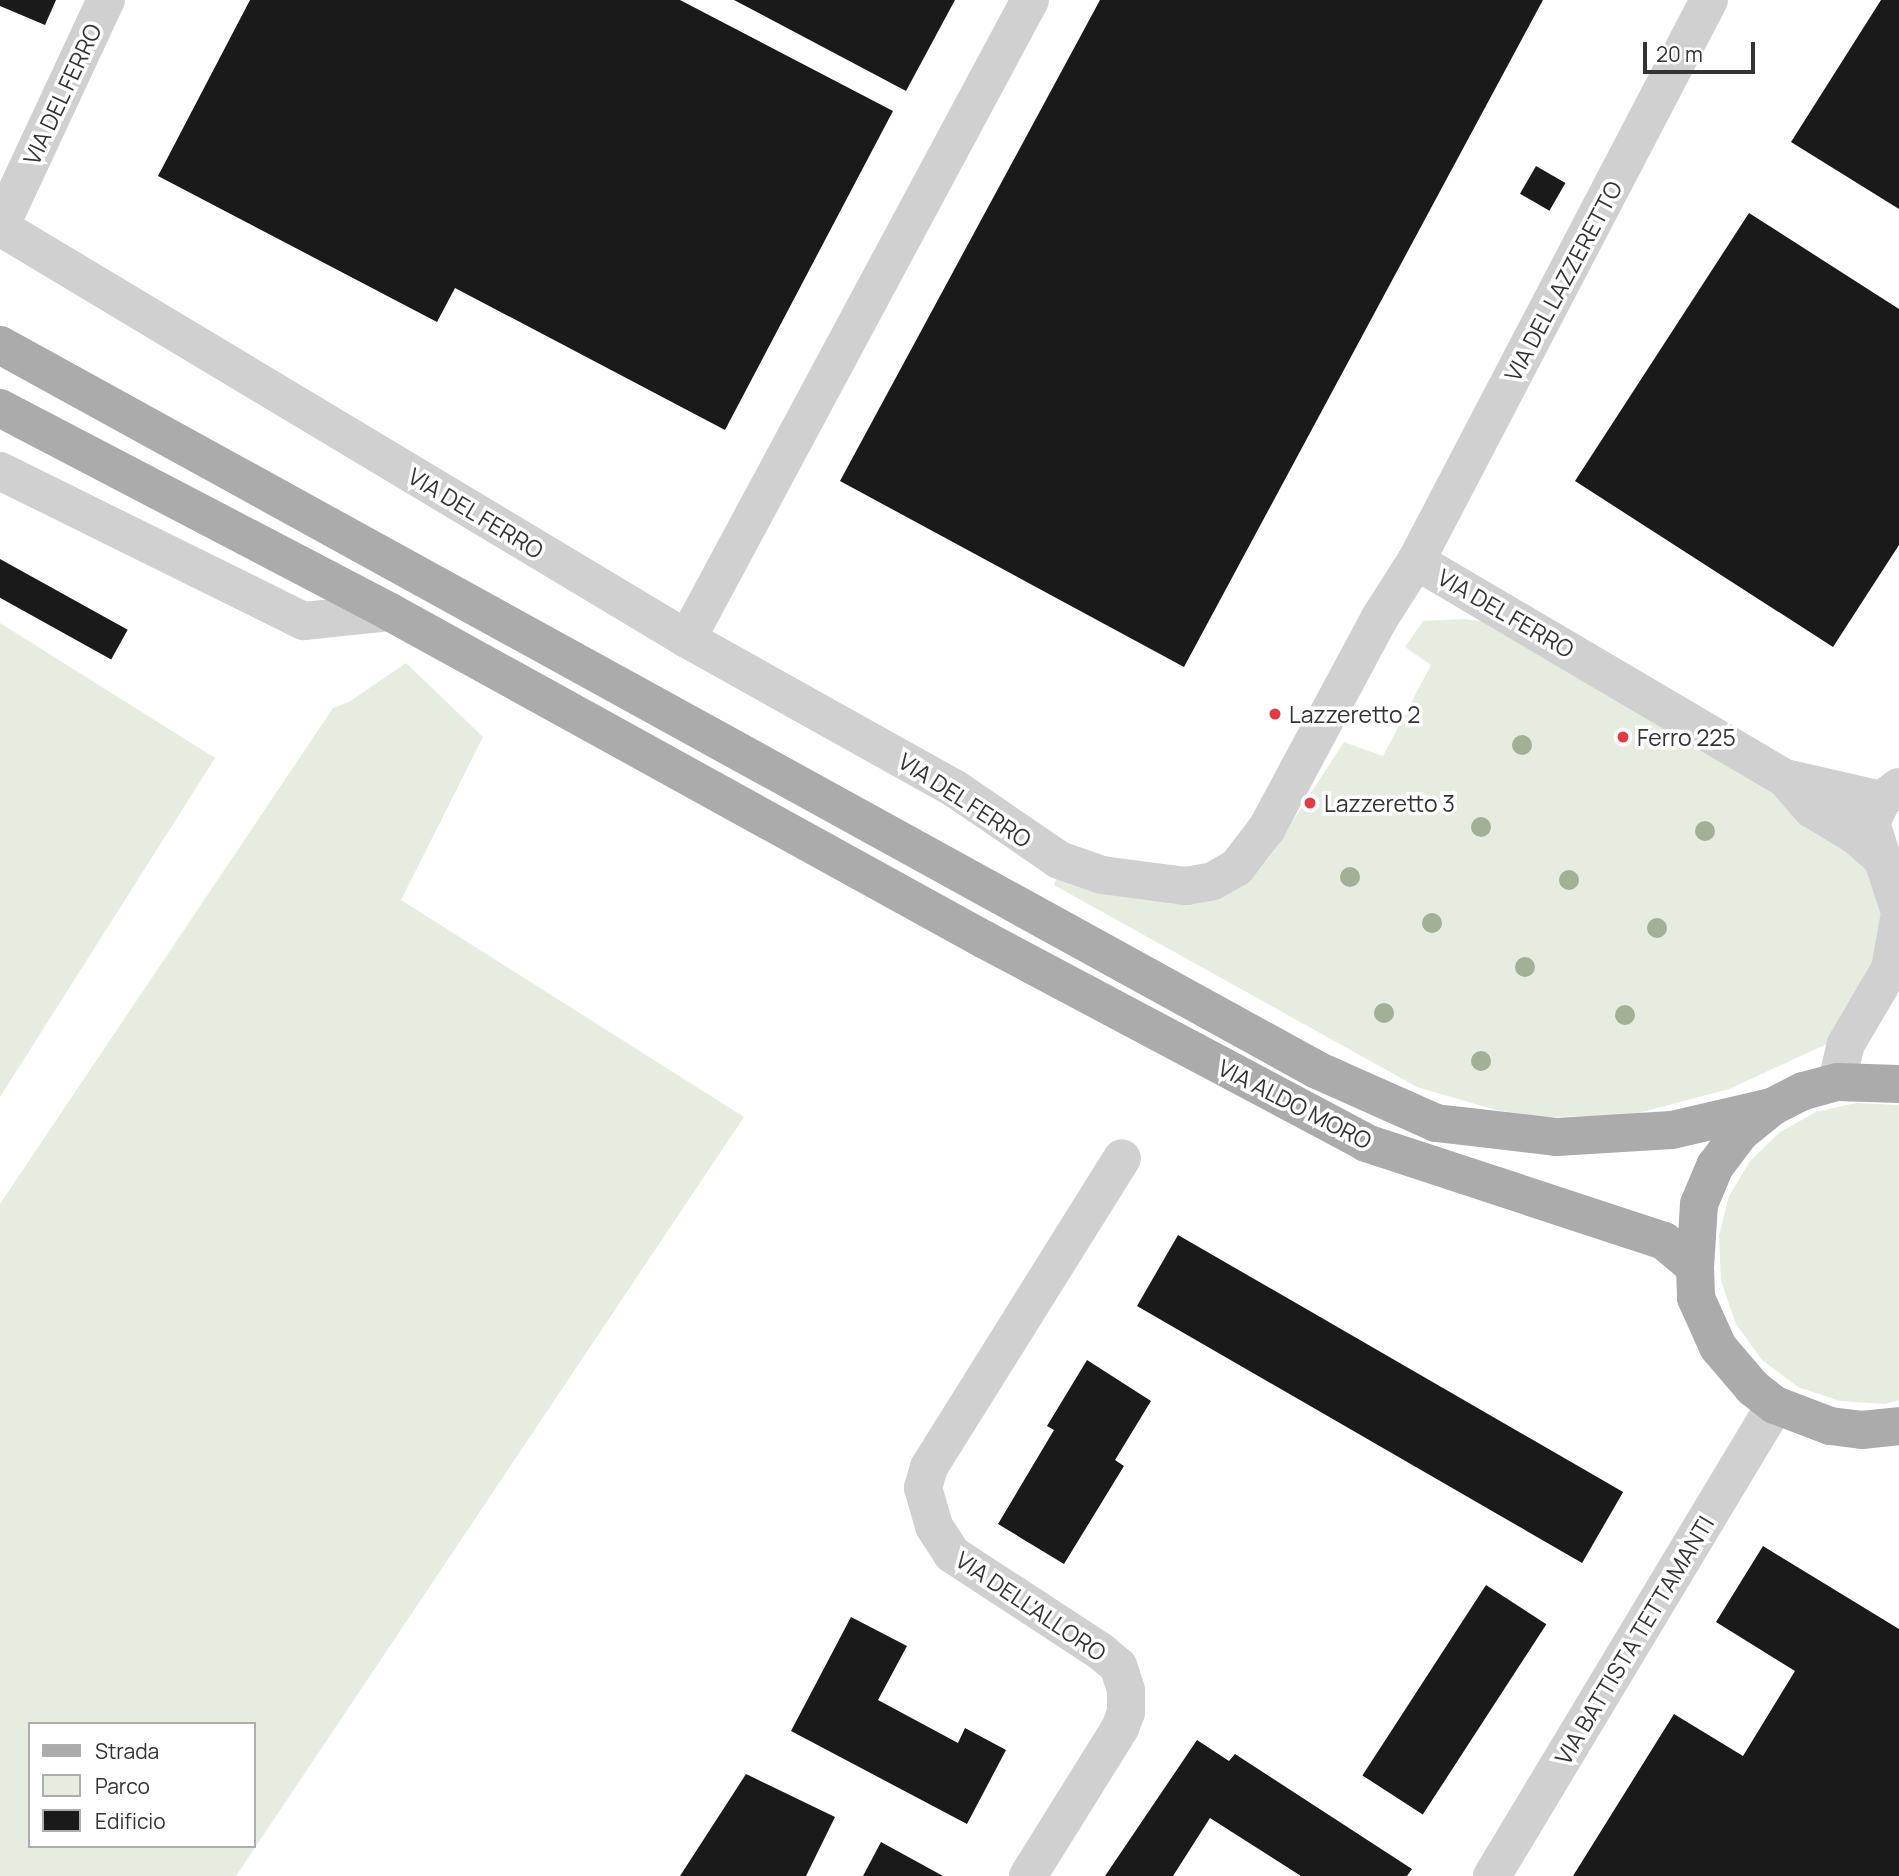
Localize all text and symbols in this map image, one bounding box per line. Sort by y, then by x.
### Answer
street label: VIA DEL FERRO [17,19,107,169]
scale bar [1647,28,1759,72]
text: 20 m [1656,40,1703,68]
street label: VIA DEL LAZZERETTO [1498,176,1628,386]
street label: VIA DEL FERRO [403,462,549,564]
street label: VIA DEL FERRO [1433,563,1579,663]
place label: Lazzeretto 2 [1289,700,1420,728]
marker: Lazzeretto 2 [1267,706,1283,722]
place label: Ferro 225 [1637,723,1736,751]
marker: Ferro 225 [1615,729,1631,745]
street label: VIA DEL FERRO [893,747,1037,853]
place label: Lazzeretto 3 [1324,789,1455,817]
marker: Lazzeretto 3 [1302,795,1318,811]
street label: VIA ALDO MORO [1214,1053,1376,1155]
street label: VIA BATTISTA TETTAMANTI [1549,1511,1719,1769]
street label: VIA DELL'ALLORO [951,1546,1111,1666]
legend [28,1722,256,1848]
text: Strada [95,1737,159,1765]
text: Parco [95,1772,150,1800]
text: Edificio [95,1807,166,1835]

